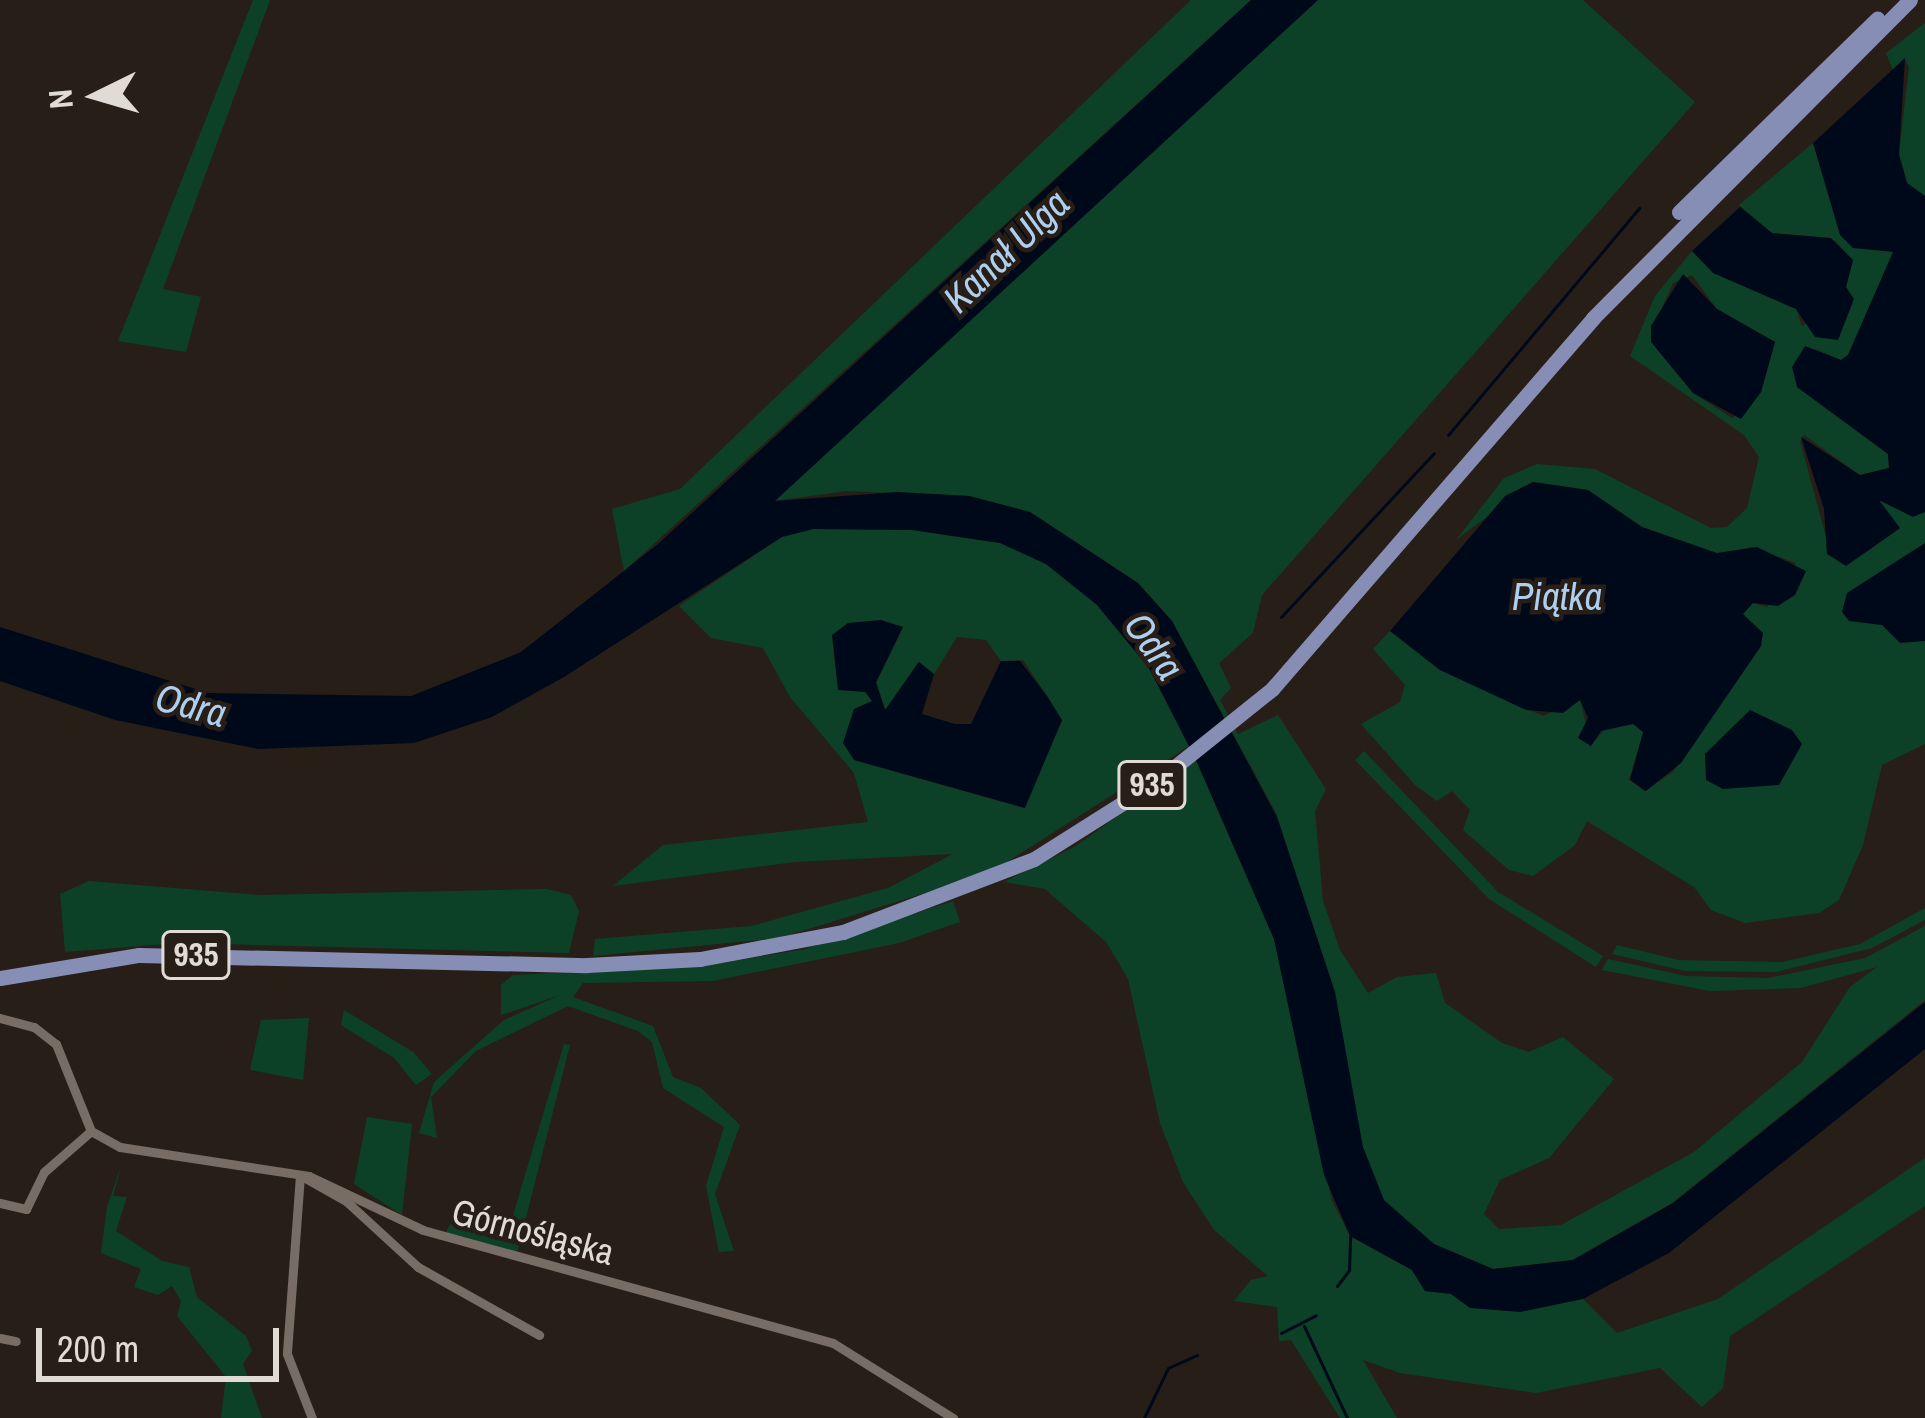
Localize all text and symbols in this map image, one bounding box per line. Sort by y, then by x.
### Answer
north arrow [36,36,156,156]
text: N [37,87,83,111]
water label: Kanał Ulga [933,180,1079,322]
water label: Piątka [1512,573,1602,619]
water label: Odra [1114,603,1194,689]
water label: Odra [151,673,231,737]
road number: 935 [1116,758,1188,812]
road number: 935 [160,928,232,982]
street label: Górnośląska [447,1190,619,1274]
scale bar [42,1304,285,1378]
text: 200 m [57,1325,139,1373]

